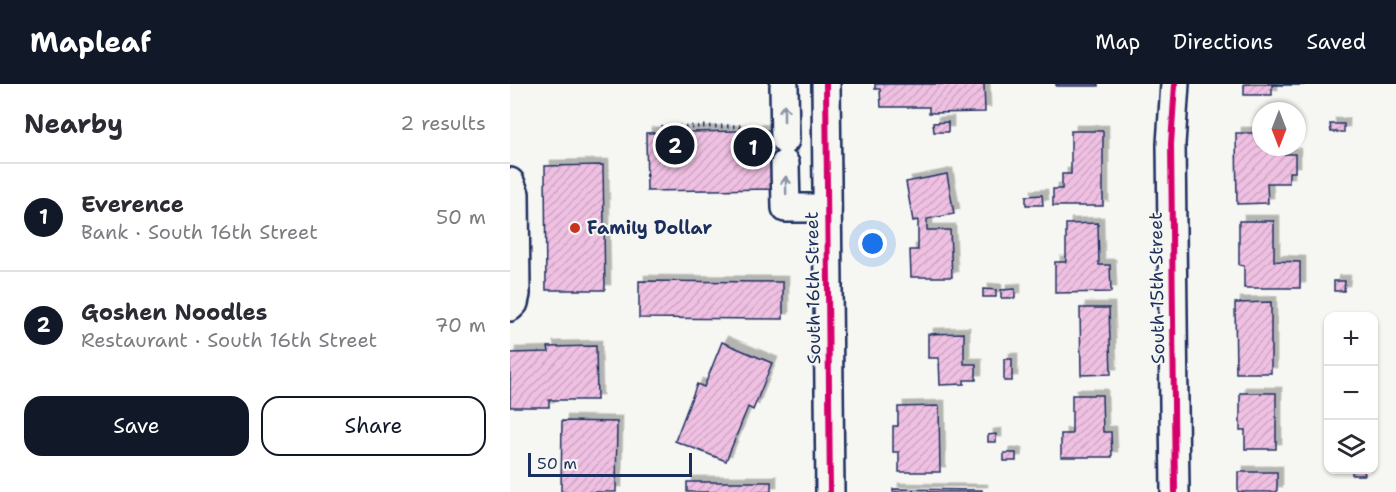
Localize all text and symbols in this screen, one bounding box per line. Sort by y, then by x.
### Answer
text: Mapleaf [30,23,151,61]
text: Map [1095,28,1140,56]
text: Directions [1173,28,1273,56]
text: Saved [1306,28,1366,56]
north arrow [1252,102,1306,156]
one-way arrow [778,104,790,124]
text: Nearby [24,106,123,141]
text: 2 results [400,110,486,136]
pin: 2 [656,122,694,168]
pin: 1 [734,124,772,170]
one-way arrow [780,176,791,196]
text: Everence [81,190,184,219]
text: 1 [39,204,48,230]
text: 50 m [436,204,486,230]
street label: South 16th Street [800,211,826,365]
street label: South 15th Street [1144,212,1170,364]
place label: Family Dollar [587,216,713,240]
text: Bank · South 16th Street [81,219,318,245]
marker: Family Dollar [568,221,582,235]
your location [858,229,887,258]
text: Goshen Noodles [81,298,267,327]
text: 2 [37,312,51,338]
text: 70 m [434,312,486,338]
map controls [1324,312,1378,474]
button: + [1324,312,1378,366]
text: Restaurant · South 16th Street [81,327,377,353]
button: − [1324,366,1378,420]
button: Save [24,396,249,456]
button: Share [261,396,486,456]
button: layers [1324,420,1378,474]
scale bar [528,450,692,478]
text: 50 m [537,453,577,474]

